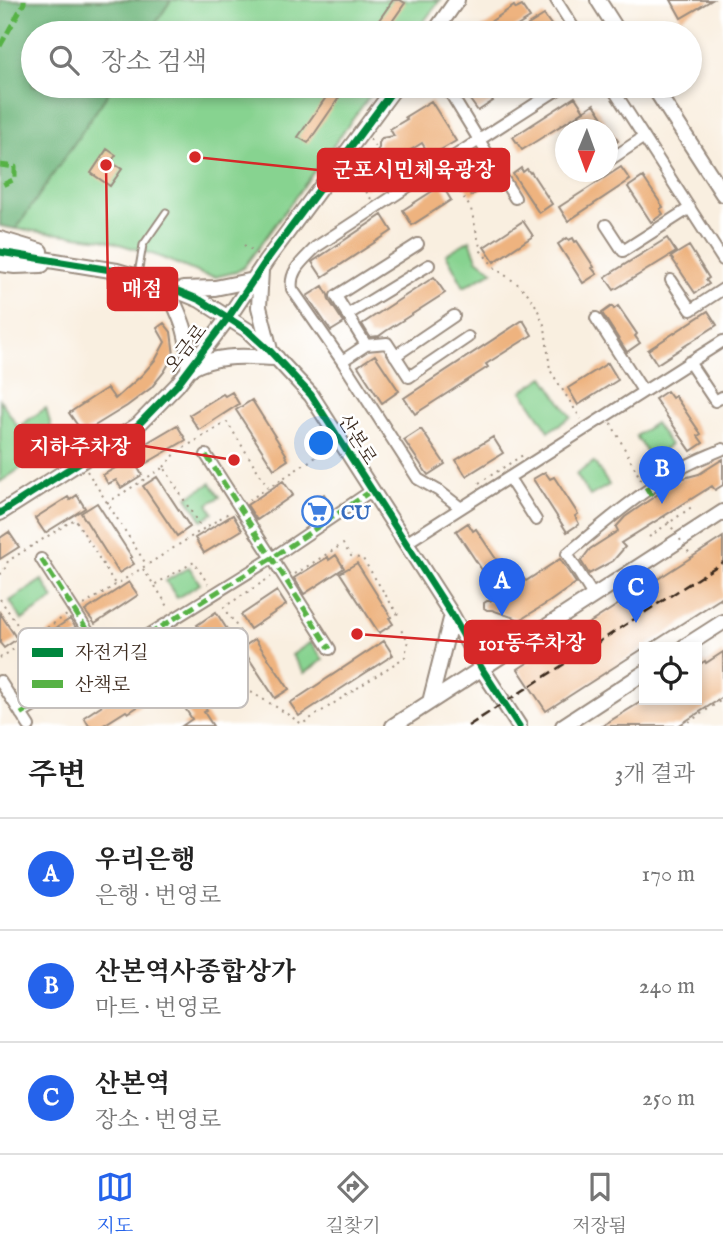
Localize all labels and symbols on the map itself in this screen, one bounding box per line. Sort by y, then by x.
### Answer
north arrow [555,119,618,182]
callout: 군포시민체육광장 [318,149,509,191]
text: 군포시민체육광장 [333,158,496,185]
callout: 매점 [108,268,177,310]
text: 매점 [122,277,162,304]
street label: 오금로 [160,320,213,378]
street label: 산본로 [332,410,381,470]
callout: 지하주차장 [15,425,144,467]
your location [304,426,338,460]
text: 지하주차장 [29,435,131,462]
pin: B [639,446,685,504]
supermarket icon: CU [301,495,335,529]
place label: CU [341,502,372,526]
pin: A [479,558,525,616]
pin: C [613,565,659,623]
callout: 101동주차장 [465,621,600,663]
legend [18,628,248,708]
text: 101동주차장 [479,631,586,658]
text: 자전거길 [75,642,148,666]
text: 산책로 [75,674,130,698]

